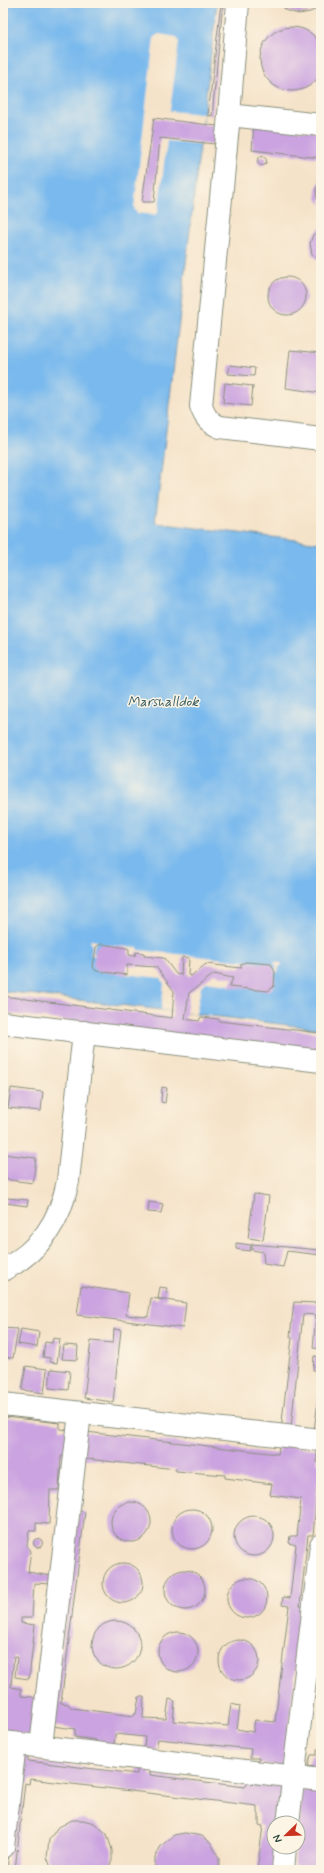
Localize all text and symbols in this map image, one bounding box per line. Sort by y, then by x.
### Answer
water label: Marshalldok [127,693,199,711]
north arrow [266,1815,306,1855]
text: N [270,1832,286,1845]

